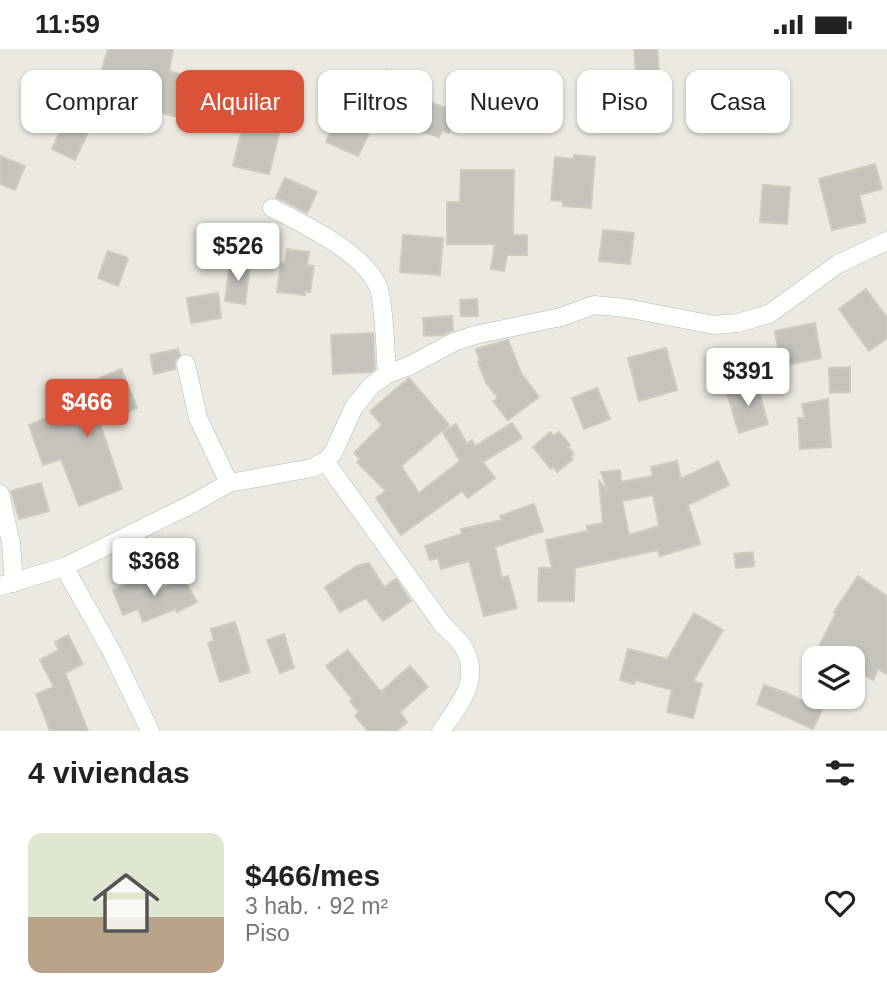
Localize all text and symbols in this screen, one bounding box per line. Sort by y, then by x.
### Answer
text: 11:59 [35,9,100,39]
chip: Comprar [21,70,162,133]
chip: Alquilar [176,70,304,133]
chip: Filtros [318,70,432,133]
chip: Nuevo [446,70,563,133]
chip: Piso [577,70,672,133]
chip: Casa [686,70,790,133]
pin: $526 [197,223,279,283]
text: $526 [212,233,264,259]
pin: $391 [707,349,789,408]
text: $391 [722,358,774,384]
pin: $466 [46,379,128,439]
text: $466 [61,389,113,415]
pin: $368 [113,539,195,598]
text: $368 [128,548,180,574]
map controls [802,646,865,709]
button: layers [802,646,865,709]
icon: filters [821,754,859,792]
text: 4 viviendas [28,756,190,789]
text: $466/mes [245,859,380,892]
icon: home [84,861,168,945]
icon: heart [821,884,859,922]
text: 3 hab. · 92 m² [245,893,388,919]
text: Piso [245,920,290,946]

